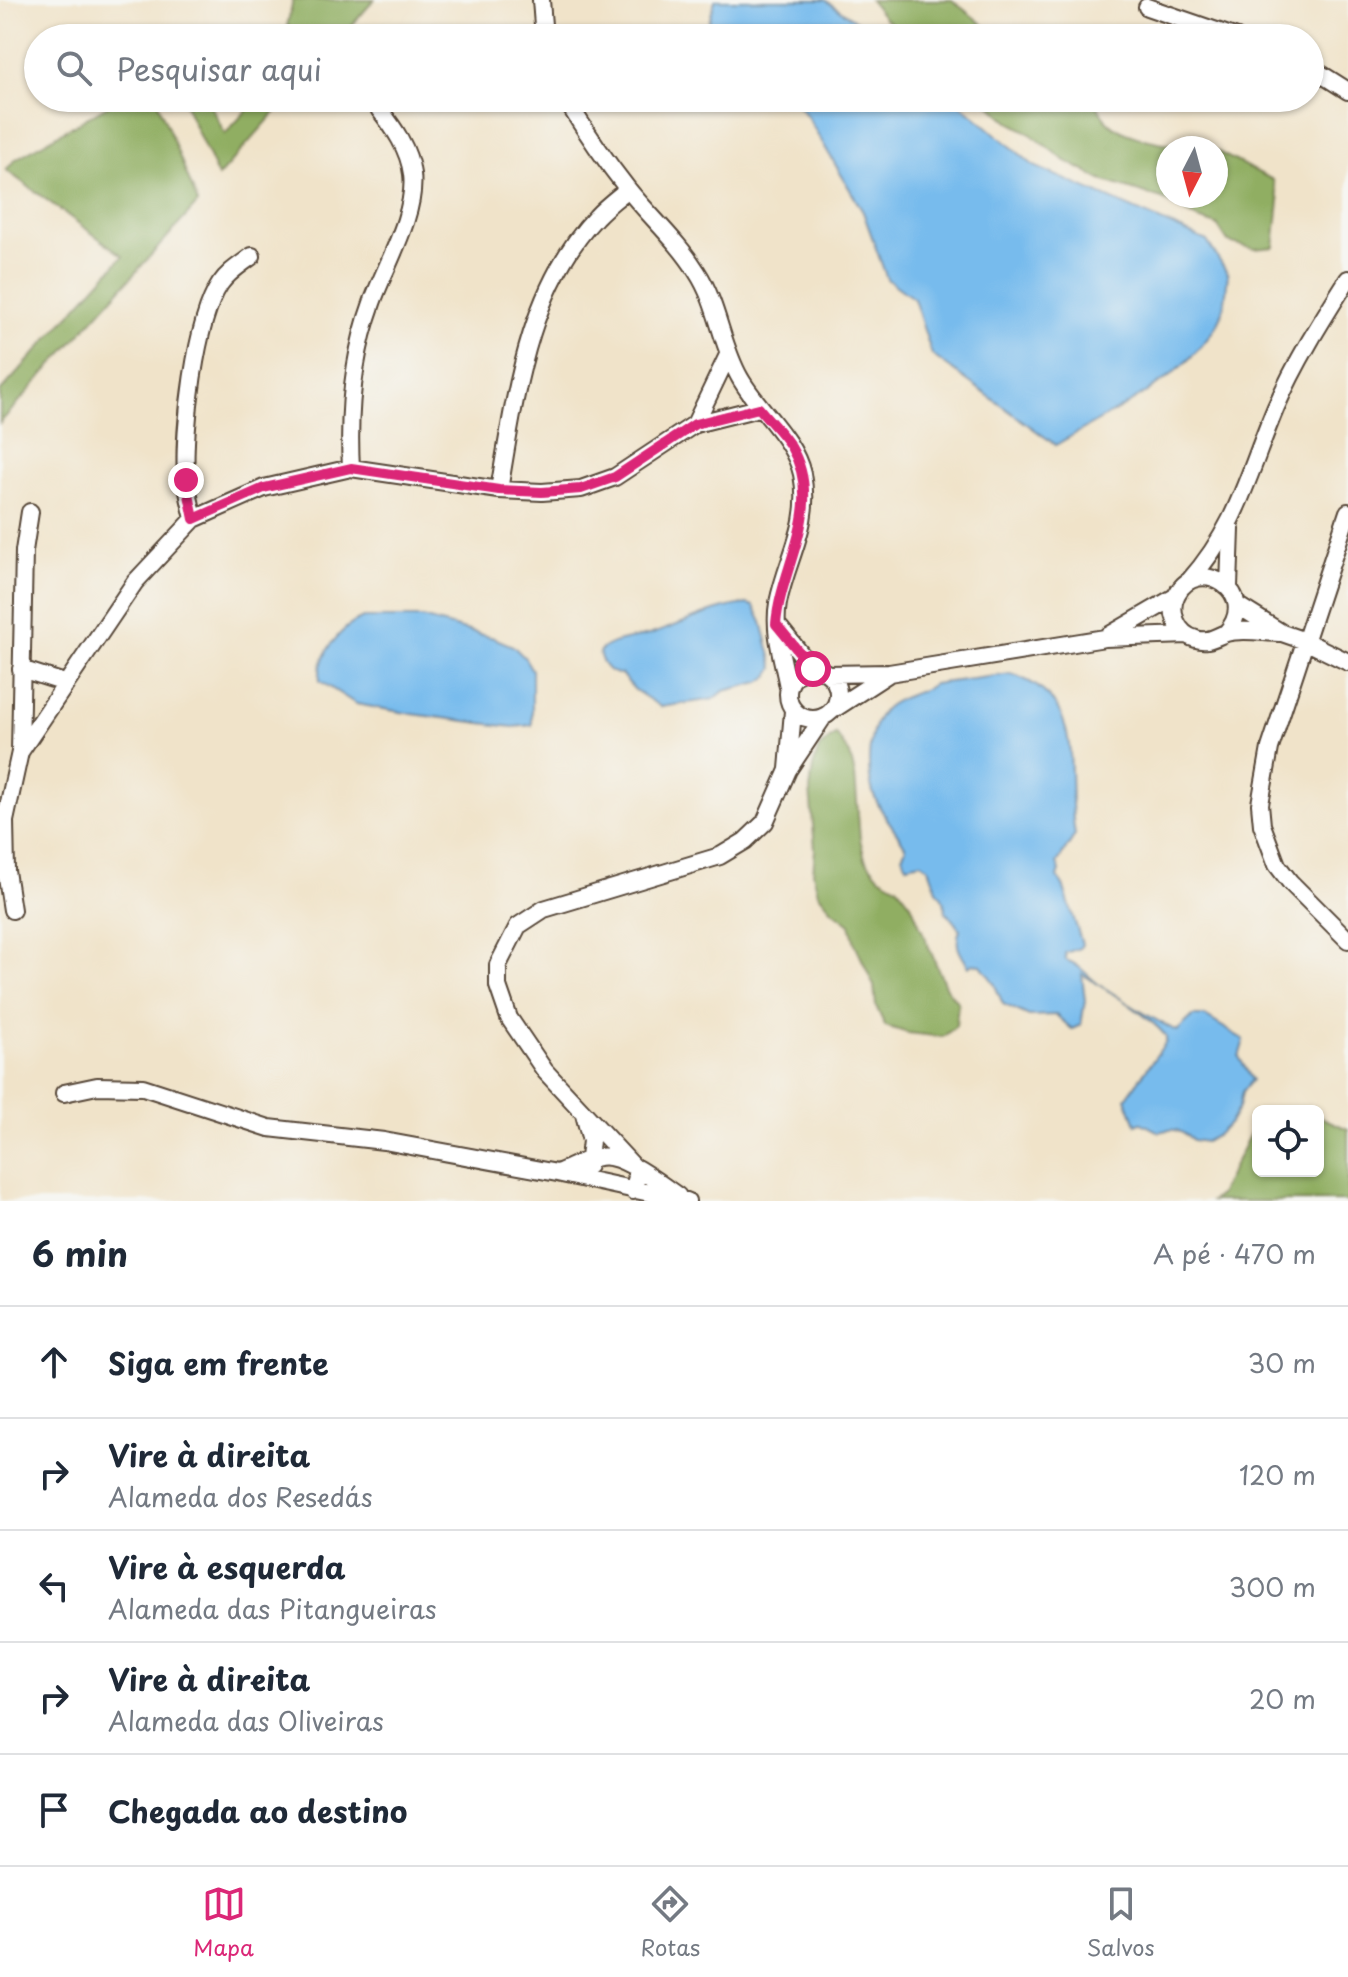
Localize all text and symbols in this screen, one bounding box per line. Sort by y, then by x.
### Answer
search box [24,24,1324,112]
icon: search [52,46,96,90]
text: Pesquisar aqui [116,46,322,91]
north arrow [1156,136,1228,208]
route end [168,462,204,498]
route start [795,651,831,687]
map controls [1252,1105,1324,1177]
button: locate [1252,1105,1324,1177]
text: 6 min [32,1227,128,1279]
text: A pé · 470 m [1153,1234,1316,1273]
icon: ahead [32,1340,76,1384]
text: Siga em frente [108,1340,329,1385]
text: 30 m [1248,1343,1316,1382]
text: Vire à direita [108,1432,310,1477]
icon: right [32,1452,76,1496]
text: 120 m [1239,1455,1316,1494]
text: Alameda dos Resedás [108,1477,373,1516]
text: Vire à esquerda [108,1544,346,1589]
icon: left [32,1564,76,1608]
text: 300 m [1229,1567,1316,1606]
text: Alameda das Pitangueiras [108,1589,437,1628]
text: Vire à direita [108,1656,310,1701]
icon: right [32,1676,76,1720]
text: 20 m [1249,1679,1316,1718]
text: Alameda das Oliveiras [108,1701,384,1740]
icon: arrive [32,1788,76,1832]
text: Chegada ao destino [108,1788,407,1833]
tab: Mapa [193,1882,254,1963]
tab: Rotas [641,1882,700,1963]
tab: Salvos [1087,1882,1155,1963]

